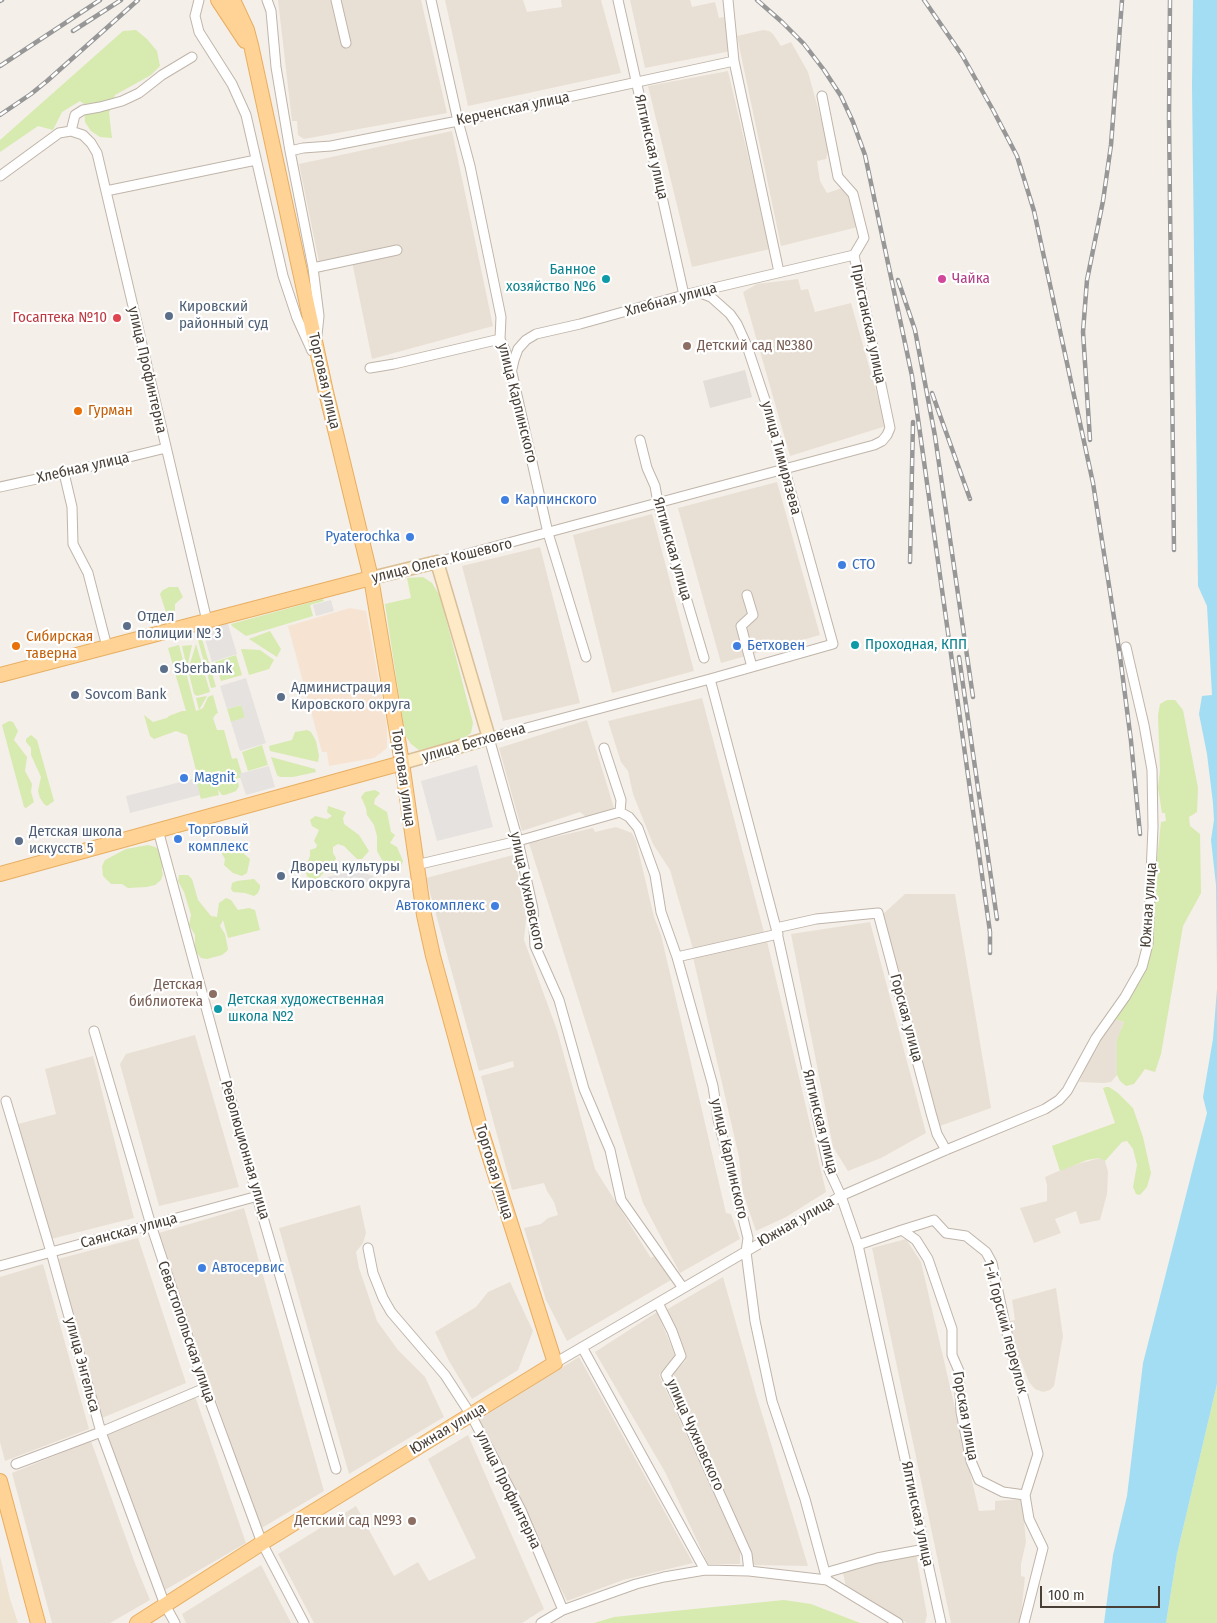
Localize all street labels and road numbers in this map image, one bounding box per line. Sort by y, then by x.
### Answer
street label: Керченская улица [455,88,571,130]
street label: Ялтинская улица [630,93,672,201]
street label: Пристанская улица [847,263,889,385]
street label: Хлебная улица [623,279,719,321]
street label: улица Профинтерна [124,305,170,435]
street label: Торговая улица [304,331,344,431]
street label: улица Карпинского [493,341,541,465]
street label: улица Тимирязева [757,399,805,517]
street label: Хлебная улица [35,449,131,487]
street label: Ялтинская улица [649,495,695,603]
street label: улица Олега Кошевого [370,535,514,587]
street label: улица Бетховена [420,720,528,766]
street label: Торговая улица [387,728,419,828]
street label: улица Чухновского [506,830,548,952]
street label: Южная улица [1137,862,1161,948]
street label: Горская улица [886,972,926,1064]
street label: Ялтинская улица [798,1068,842,1176]
street label: Революционная улица [216,1078,274,1222]
street label: улица Карпинского [706,1097,752,1221]
street label: Торговая улица [471,1122,517,1222]
street label: Южная улица [754,1193,838,1251]
street label: Саянская улица [79,1209,179,1253]
street label: 1-й Горский переулок [979,1258,1031,1396]
street label: Севастопольская улица [153,1259,219,1405]
street label: улица Энгельса [61,1316,103,1414]
street label: Горская улица [948,1370,982,1462]
street label: улица Чухновского [662,1376,728,1494]
street label: Южная улица [407,1399,489,1459]
street label: улица Профинтерна [472,1428,544,1552]
street label: Ялтинская улица [897,1460,937,1568]

